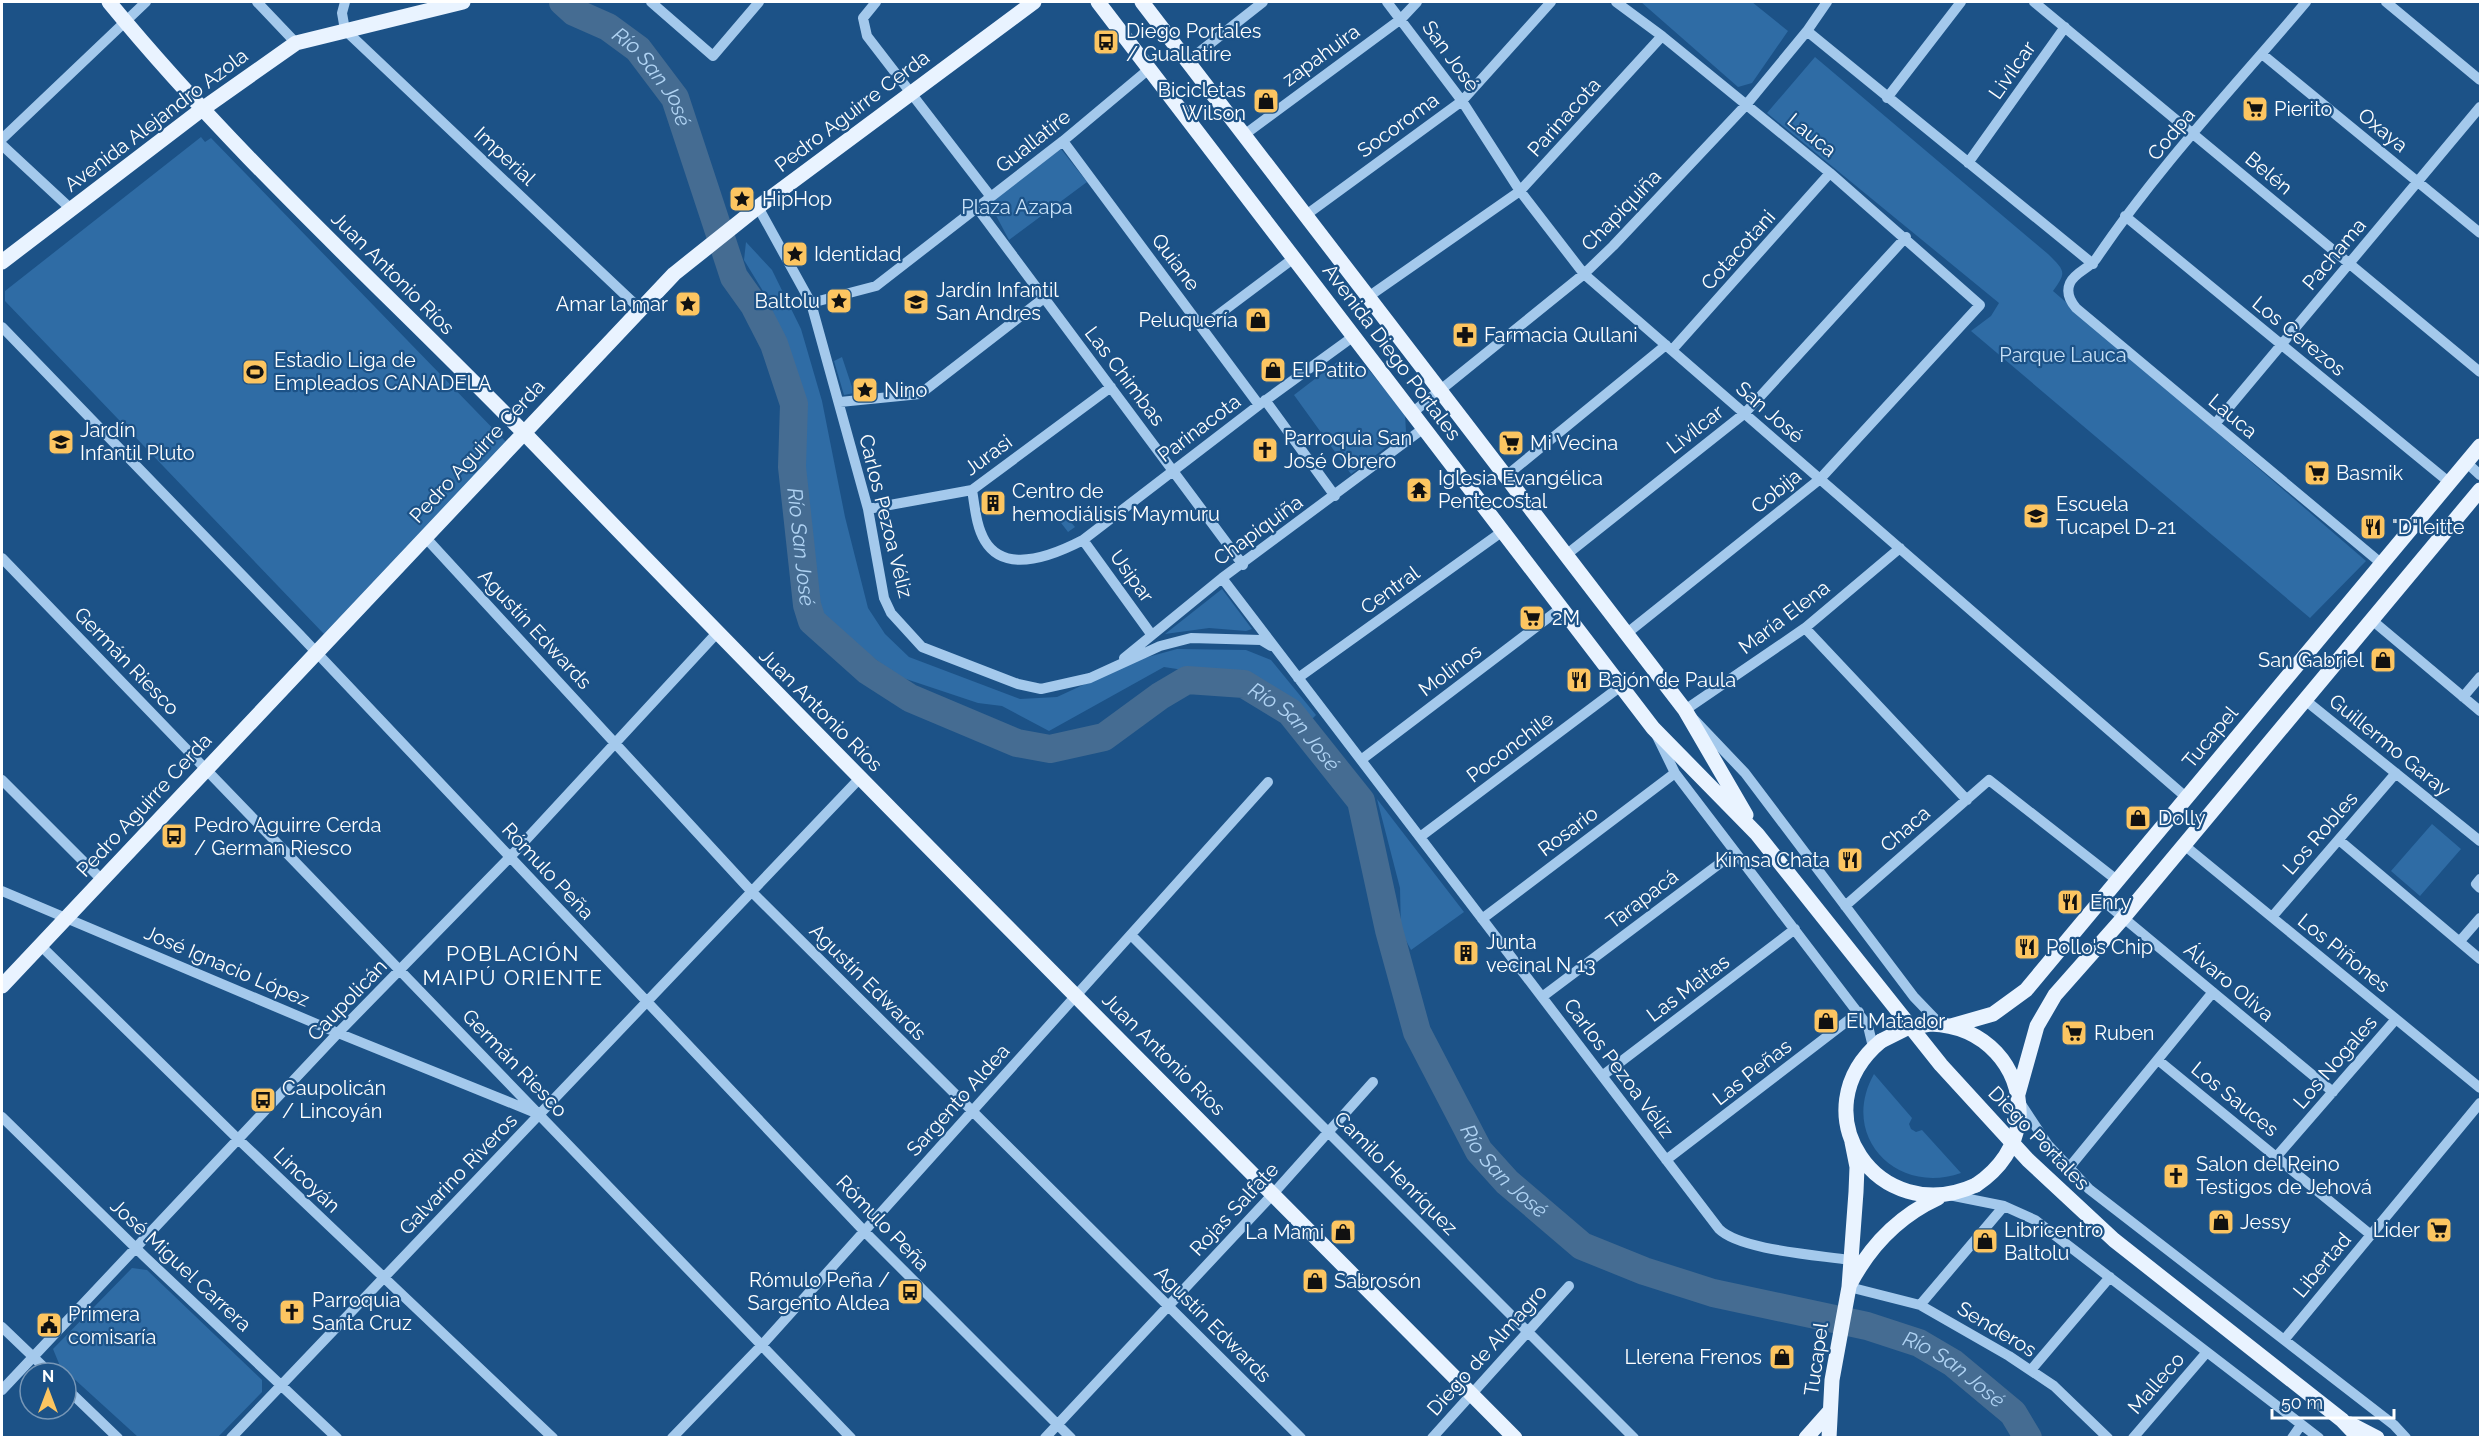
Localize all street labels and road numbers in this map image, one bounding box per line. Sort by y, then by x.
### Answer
street label: San José [1417,16,1485,96]
street label: zapahuira [1278,19,1364,91]
street label: Livílcar [1983,36,2041,104]
street label: Avenida Alejandro Azola [60,43,252,197]
street label: Pedro Aguirre Cerda [770,45,934,177]
street label: Parinacota [1522,73,1606,161]
street label: Socoroma [1353,87,1443,163]
street label: Codpa [2142,103,2200,165]
street label: Oxaya [2353,103,2413,157]
street label: Guallatire [991,104,1075,178]
street label: Lauca [1783,108,1841,162]
street label: Imperial [469,122,541,191]
street label: Belén [2241,146,2297,200]
street label: Chapiquiña [1576,164,1666,256]
street label: Cotacotani [1696,205,1780,295]
street label: Juan Antonio Ríos [327,207,459,339]
street label: Pachama [2297,213,2371,295]
street label: Quiane [1147,229,1205,296]
street label: Avenida Diego Portales [1318,259,1466,445]
street label: Los Cerezos [2248,291,2350,381]
street label: Las Chimbas [1080,322,1170,430]
street label: Pedro Aguirre Cerda [404,374,550,528]
street label: San José [1731,376,1809,448]
street label: Parinacota [1153,389,1245,467]
street label: Lauca [2204,389,2262,443]
street label: Livílcar [1662,399,1728,459]
street label: Jurasi [959,430,1017,480]
street label: Carlos Pezoa Véliz [854,432,918,601]
street label: Cobija [1746,464,1806,518]
street label: Chapiquiña [1209,490,1307,570]
street label: Usipar [1105,545,1159,607]
street label: Central [1356,560,1425,619]
street label: Agustín Edwards [473,564,597,694]
street label: María Elena [1734,575,1834,659]
street label: Germán Riesco [70,602,185,720]
street label: Molinos [1414,639,1486,701]
street label: Juan Antonio Ríos [755,644,887,776]
street label: Guillermo Garay [2324,689,2456,801]
street label: Tucapel [2177,701,2243,773]
street label: Poconchile [1462,706,1558,788]
street label: Pedro Aguirre Cerda [71,728,217,882]
street label: Los Robles [2278,787,2362,879]
street label: Rosario [1533,801,1603,861]
street label: Chaca [1875,801,1935,857]
street label: Rómulo Peña [497,818,599,924]
street label: Tarapacá [1601,864,1683,934]
street label: Los Piñones [2293,909,2395,997]
street label: Agustín Edwards [805,919,931,1045]
street label: José Ignacio López [141,920,313,1012]
street label: Álvaro Oliva [2179,938,2279,1026]
street label: Las Maitas [1642,949,1734,1027]
street label: Caupolicán [302,954,392,1046]
street label: Juan Antonio Ríos [1098,988,1230,1120]
street label: Carlos Pezoa Véliz [1559,994,1679,1142]
street label: Germán Riesco [458,1004,573,1122]
street label: Los Nogales [2288,1011,2382,1113]
street label: Las Peñas [1708,1034,1796,1110]
street label: Sargento Aldea [901,1039,1015,1161]
street label: Los Sauces [2187,1057,2283,1141]
street label: Diego Portales [1983,1081,2095,1195]
street label: Camilo Henríquez [1329,1106,1463,1240]
street label: Galvarino Riveros [394,1108,522,1240]
street label: Lincoyán [269,1142,345,1218]
street label: Rojas Salfate [1185,1157,1283,1261]
street label: Rómulo Peña [831,1170,935,1276]
street label: José Miguel Carrera [106,1194,256,1336]
street label: Libertad [2288,1228,2356,1302]
street label: Agustín Edwards [1150,1261,1276,1387]
street label: Diego de Almagro [1422,1280,1552,1420]
street label: Senderos [1953,1296,2041,1362]
street label: Tucapel [1799,1320,1833,1397]
street label: Malleco [2123,1347,2189,1419]

